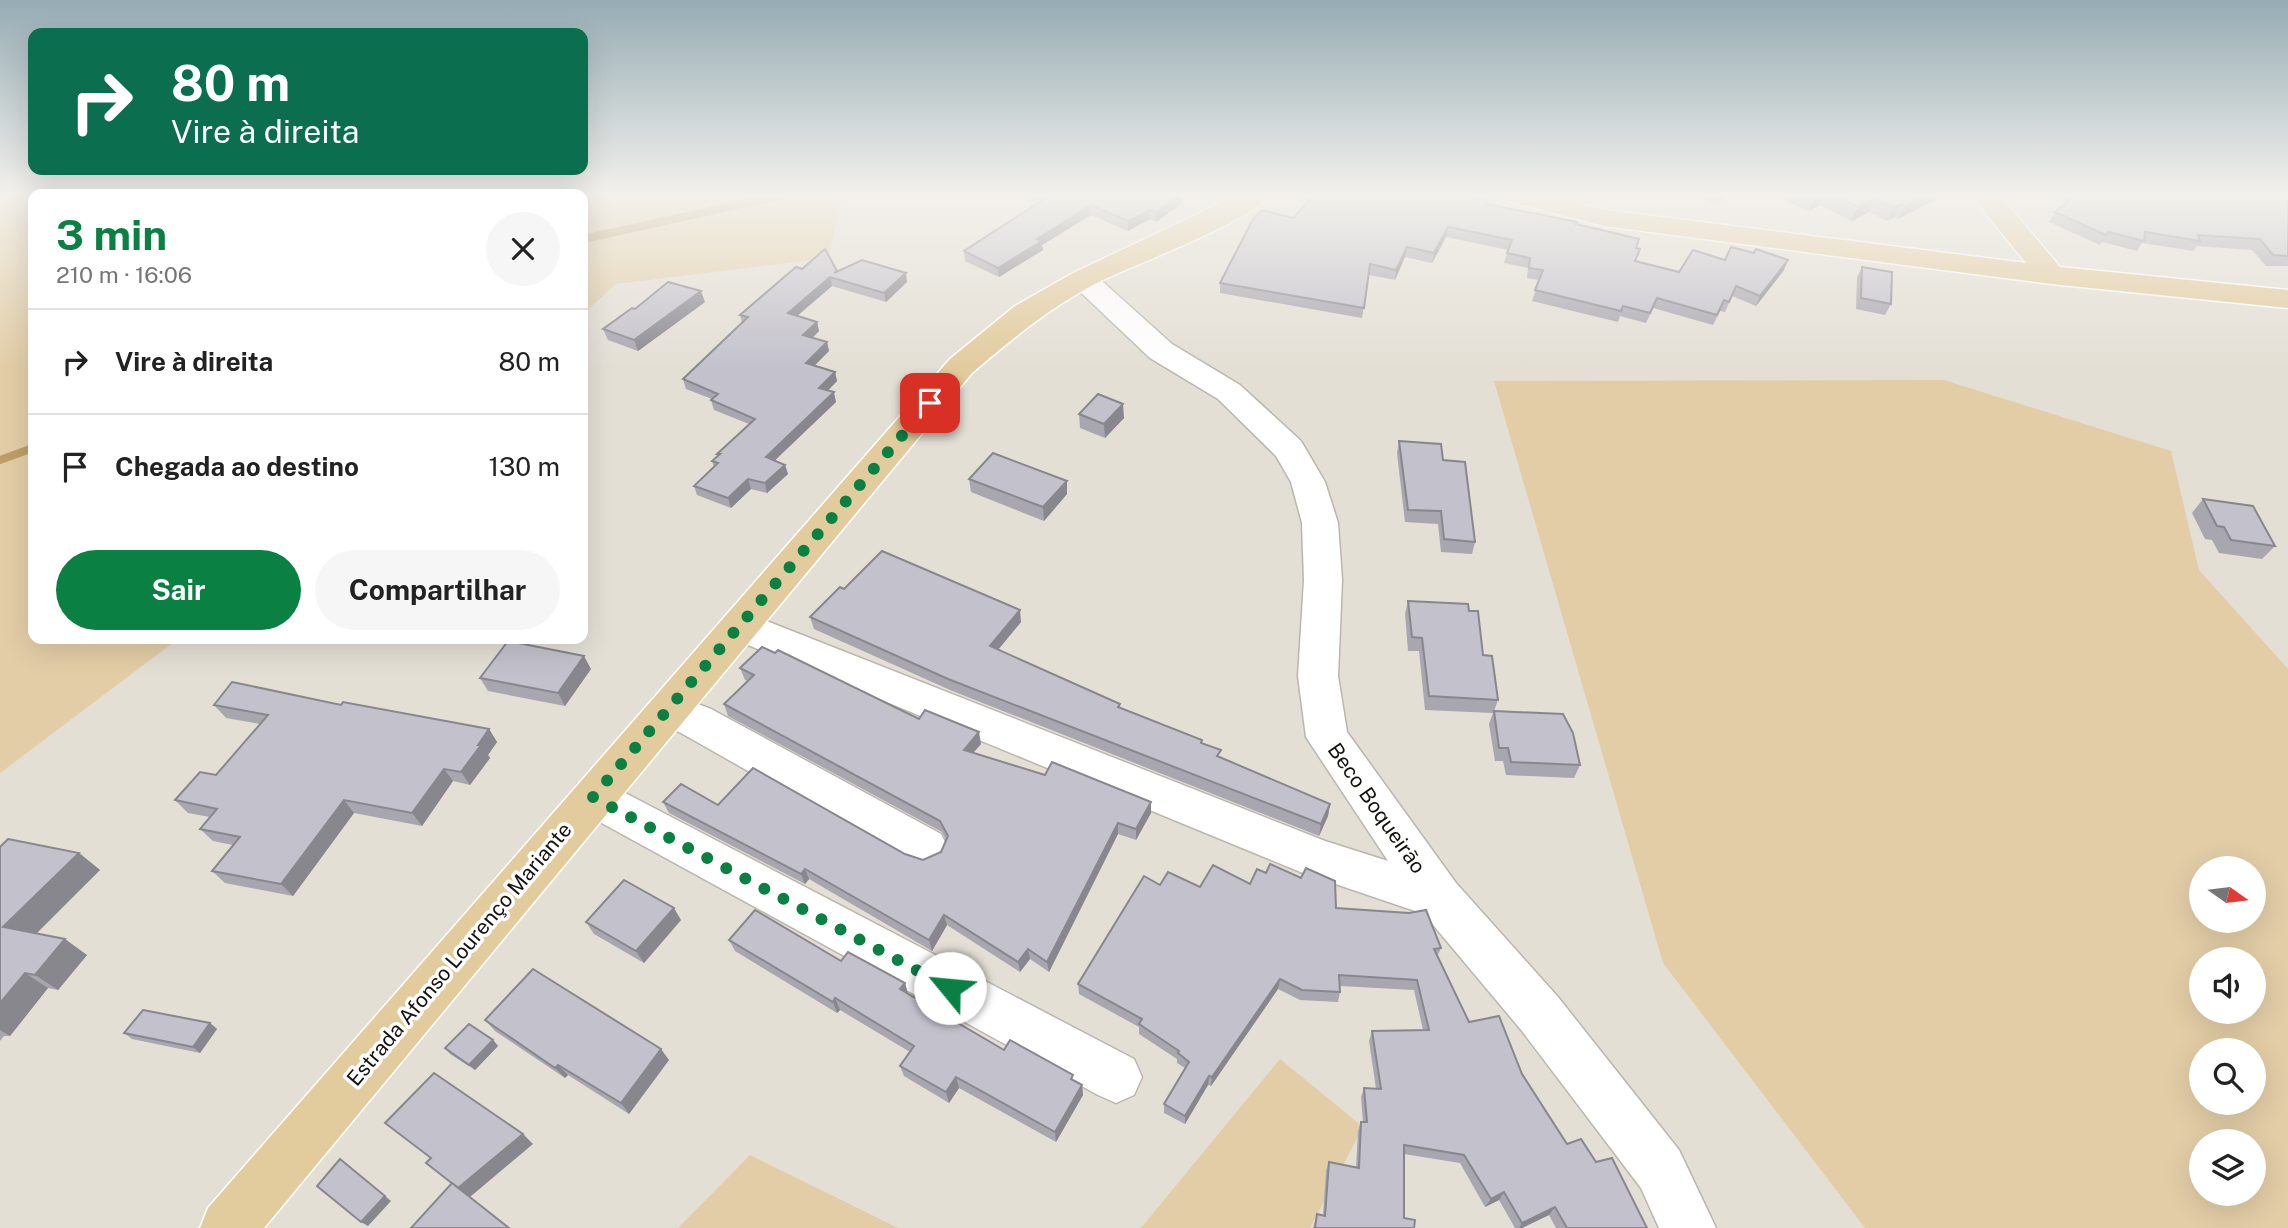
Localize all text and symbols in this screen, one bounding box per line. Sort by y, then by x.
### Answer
text: 80 m [171,54,290,112]
icon: right [56,56,147,147]
text: Vire à direita [171,113,359,150]
text: 3 min [56,210,167,259]
button: close [486,212,560,286]
text: 210 m · 16:06 [56,261,192,288]
icon: right [56,343,94,381]
text: Vire à direita [115,346,273,377]
text: 80 m [499,346,560,377]
pin [900,373,960,433]
icon: arrive [911,384,949,422]
icon: arrive [56,448,94,486]
text: Chegada ao destino [115,451,359,482]
text: 130 m [488,451,560,482]
button: Sair [56,550,301,630]
button: Compartilhar [315,550,560,630]
street label: Beco Boqueirão [1323,738,1431,878]
street label: Estrada Afonso Lourenço Mariante [341,817,577,1091]
north arrow [2189,856,2266,933]
map controls [2189,856,2266,1206]
button: sound [2189,947,2266,1024]
position arrow [913,951,987,1025]
button: search [2189,1038,2266,1115]
button: layers [2189,1129,2266,1206]

